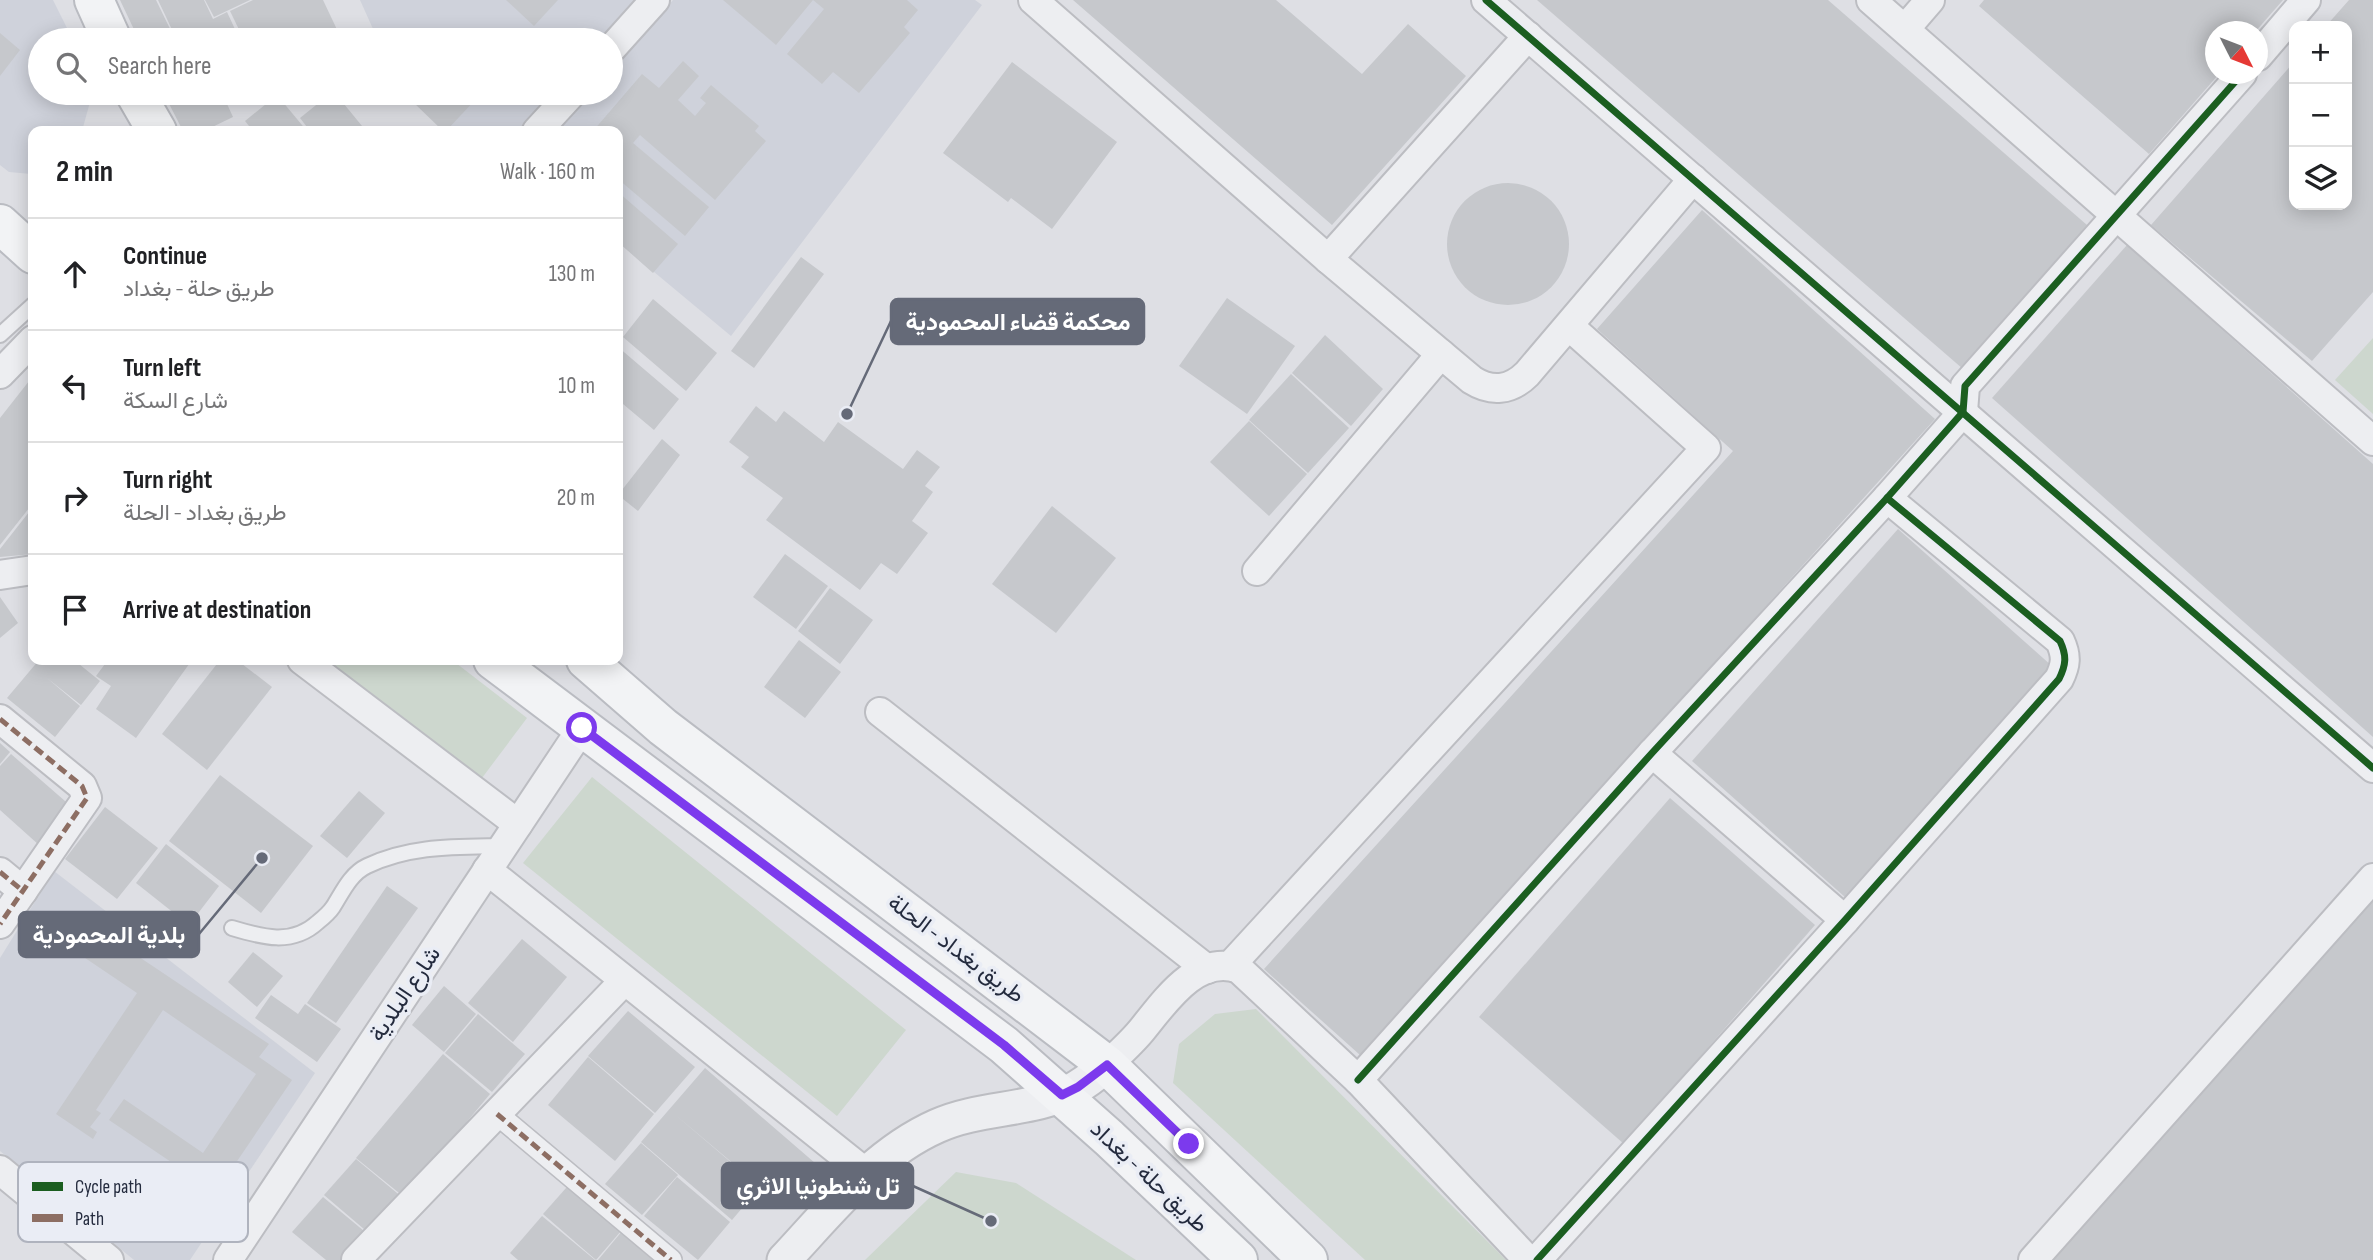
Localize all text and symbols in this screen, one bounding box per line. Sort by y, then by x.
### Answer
north arrow [2205,21,2268,84]
map controls [2289,21,2352,210]
button: + [2289,21,2352,84]
search box [28,28,623,105]
icon: search [52,48,90,86]
text: Search here [108,51,211,82]
button: − [2289,84,2352,147]
button: layers [2289,147,2352,210]
text: 2 min [56,154,113,190]
text: Walk · 160 m [500,158,595,186]
text: Continue [123,241,207,272]
icon: ahead [56,255,94,293]
text: 130 m [549,260,595,288]
text: طريق حلة - بغداد [123,275,274,303]
callout: محكمة قضاء المحمودية [891,299,1144,344]
text: محكمة قضاء المحمودية [905,308,1131,337]
text: Turn left [123,353,201,384]
icon: left [56,367,94,405]
text: 10 m [558,372,595,400]
text: شارع السكة [123,387,228,415]
text: Turn right [123,465,212,496]
icon: right [56,479,94,517]
text: 20 m [557,484,595,512]
text: طريق بغداد - الحلة [123,499,287,527]
icon: arrive [56,591,94,629]
text: Arrive at destination [123,595,311,626]
route start [566,712,597,743]
street label: طريق بغداد - الحلة [882,889,1030,1009]
callout: بلدية المحمودية [19,912,199,957]
text: بلدية المحمودية [33,921,185,950]
street label: شارع البلدية [363,941,448,1047]
street label: طريق حلة - بغداد [1084,1115,1214,1239]
route end [1173,1128,1204,1159]
legend [18,1162,248,1242]
callout: تل شنطونيا الاثري [722,1163,913,1208]
text: تل شنطونيا الاثري [736,1172,900,1206]
text: Cycle path [75,1176,142,1199]
text: Path [75,1208,104,1231]

